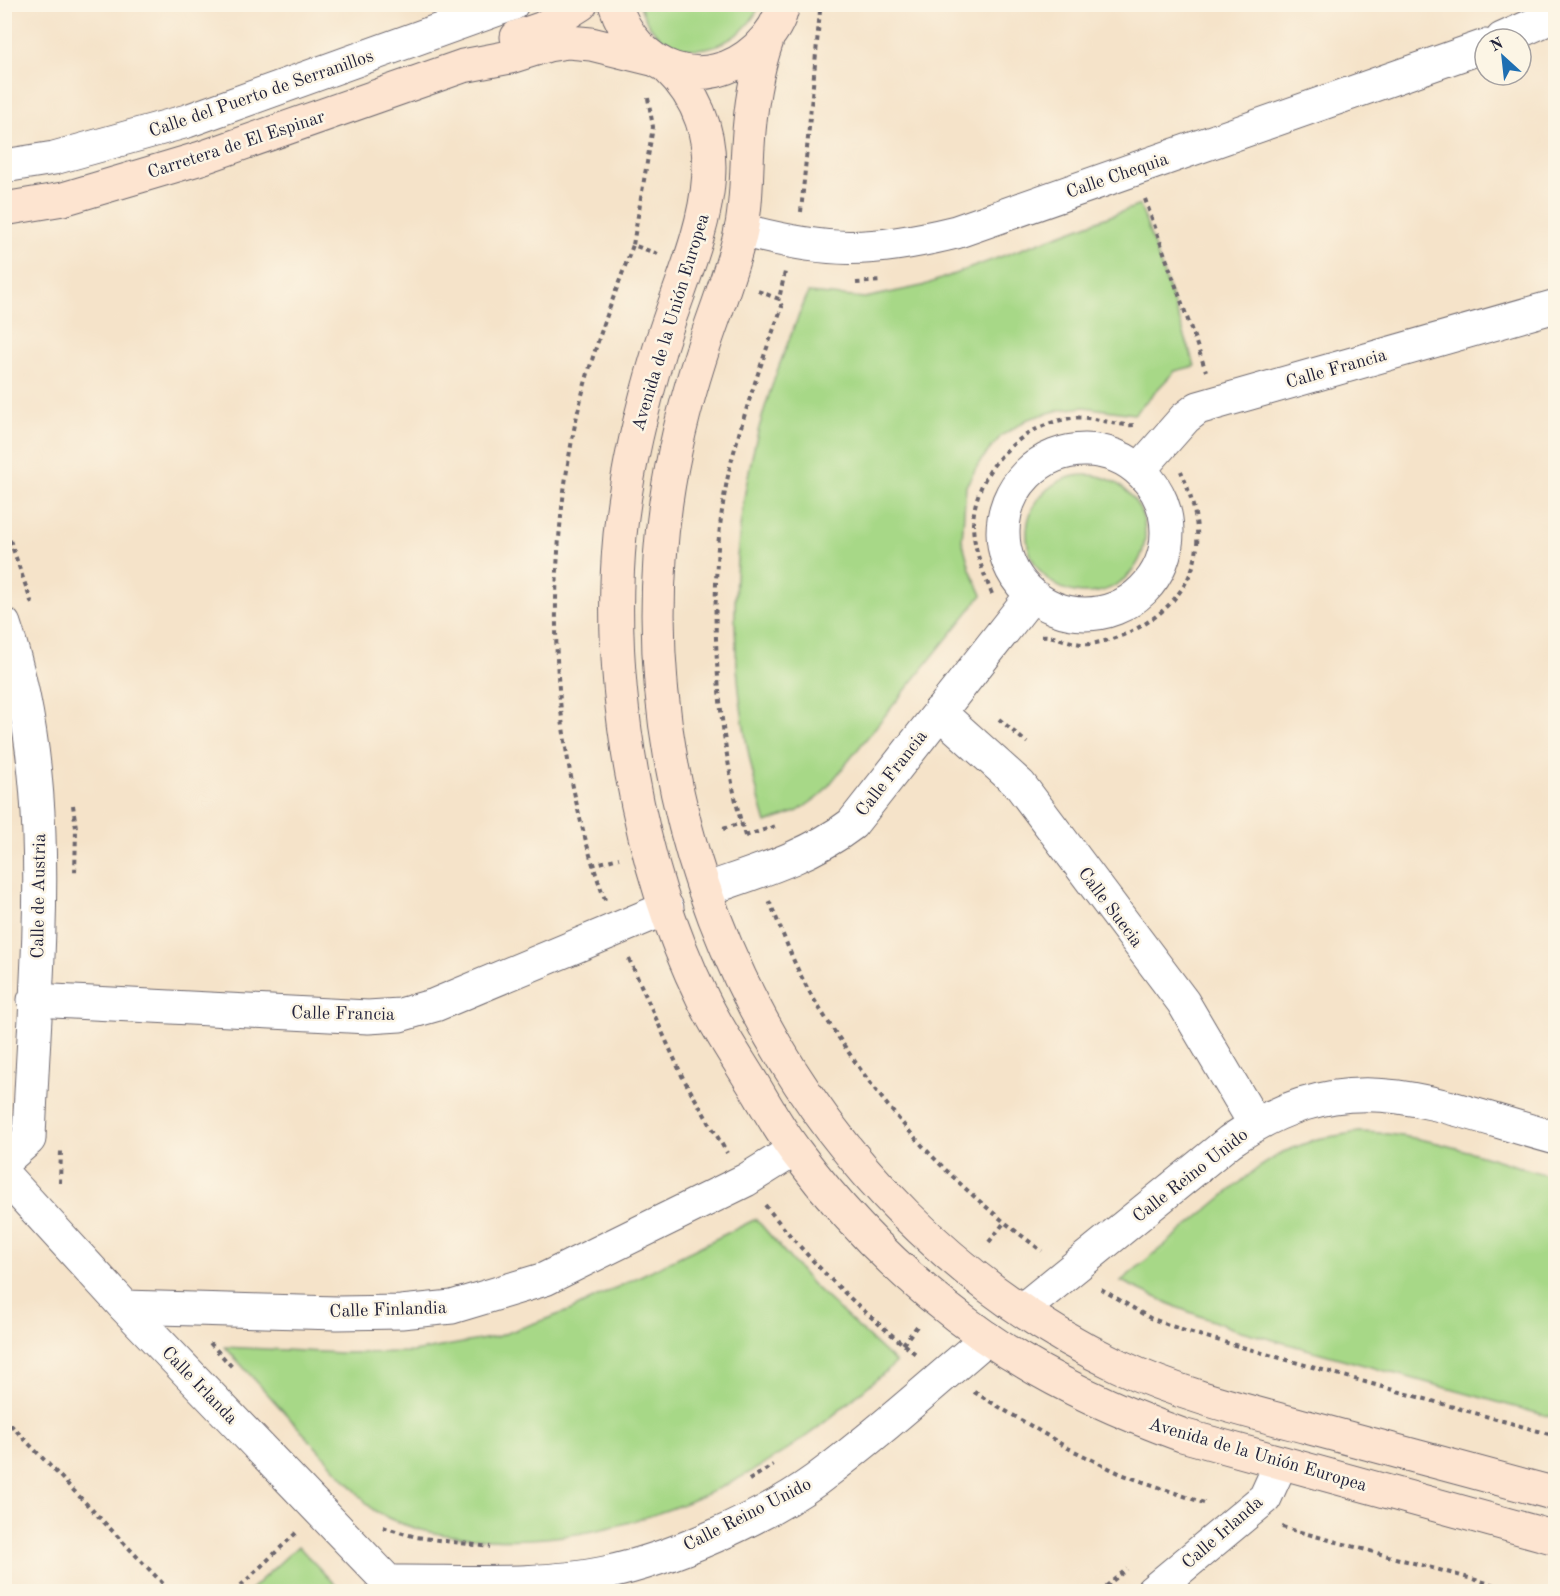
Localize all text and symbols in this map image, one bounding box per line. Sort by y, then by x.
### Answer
north arrow [1473,27,1533,87]
text: N [1488,35,1507,55]
street label: Calle del Puerto de Serranillos [147,47,376,141]
street label: Carretera de El Espinar [145,108,328,182]
street label: Calle Chequia [1064,150,1171,202]
street label: Avenida de la Unión Europea [629,211,713,433]
street label: Calle Francia [1284,346,1389,392]
street label: Calle Francia [853,727,931,820]
street label: Calle de Austria [29,833,49,959]
street label: Calle Suecia [1075,864,1146,951]
street label: Calle Francia [291,1004,395,1024]
street label: Calle Reino Unido [1130,1125,1252,1226]
street label: Calle Finlandia [329,1299,447,1321]
street label: Calle Irlanda [158,1343,241,1428]
street label: Avenida de la Unión Europea [1147,1415,1369,1495]
street label: Calle Reino Unido [681,1475,814,1555]
street label: Calle Irlanda [1179,1493,1266,1572]

